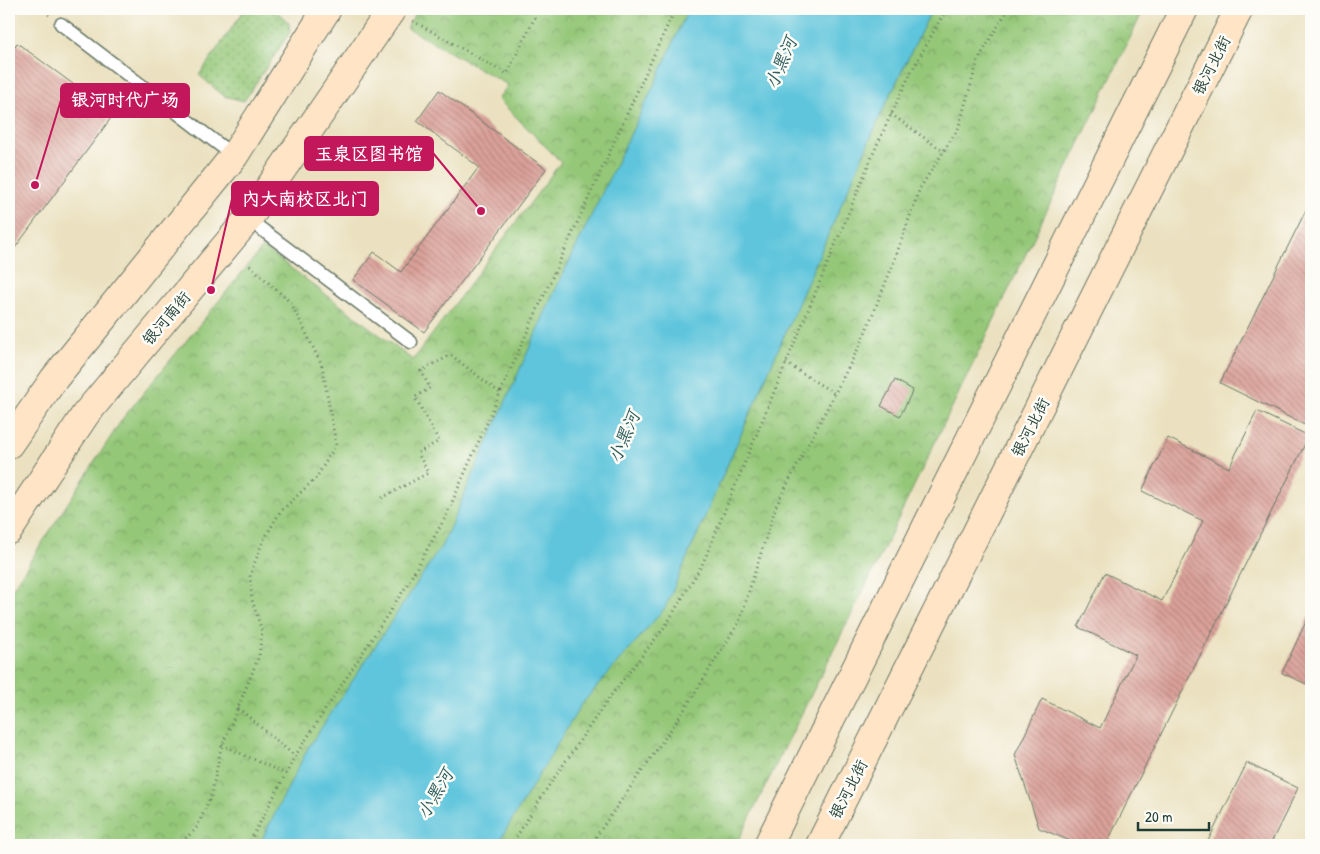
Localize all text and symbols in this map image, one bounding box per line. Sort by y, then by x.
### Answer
water label: 小黑河 [758,30,804,93]
street label: 银河北街 [1187,31,1235,99]
callout: 银河时代广场 [61,84,189,117]
text: 银河时代广场 [71,87,179,112]
callout: 玉泉区图书馆 [305,137,433,170]
text: 玉泉区图书馆 [315,141,423,166]
callout: 内大南校区北门 [232,182,378,215]
text: 内大南校区北门 [242,186,368,211]
street label: 银河南街 [137,286,195,350]
street label: 银河北街 [1006,393,1054,461]
water label: 小黑河 [601,404,647,467]
street label: 银河北街 [824,755,872,823]
water label: 小黑河 [410,762,460,823]
scale bar [1138,799,1209,831]
text: 20 m [1145,806,1172,827]

